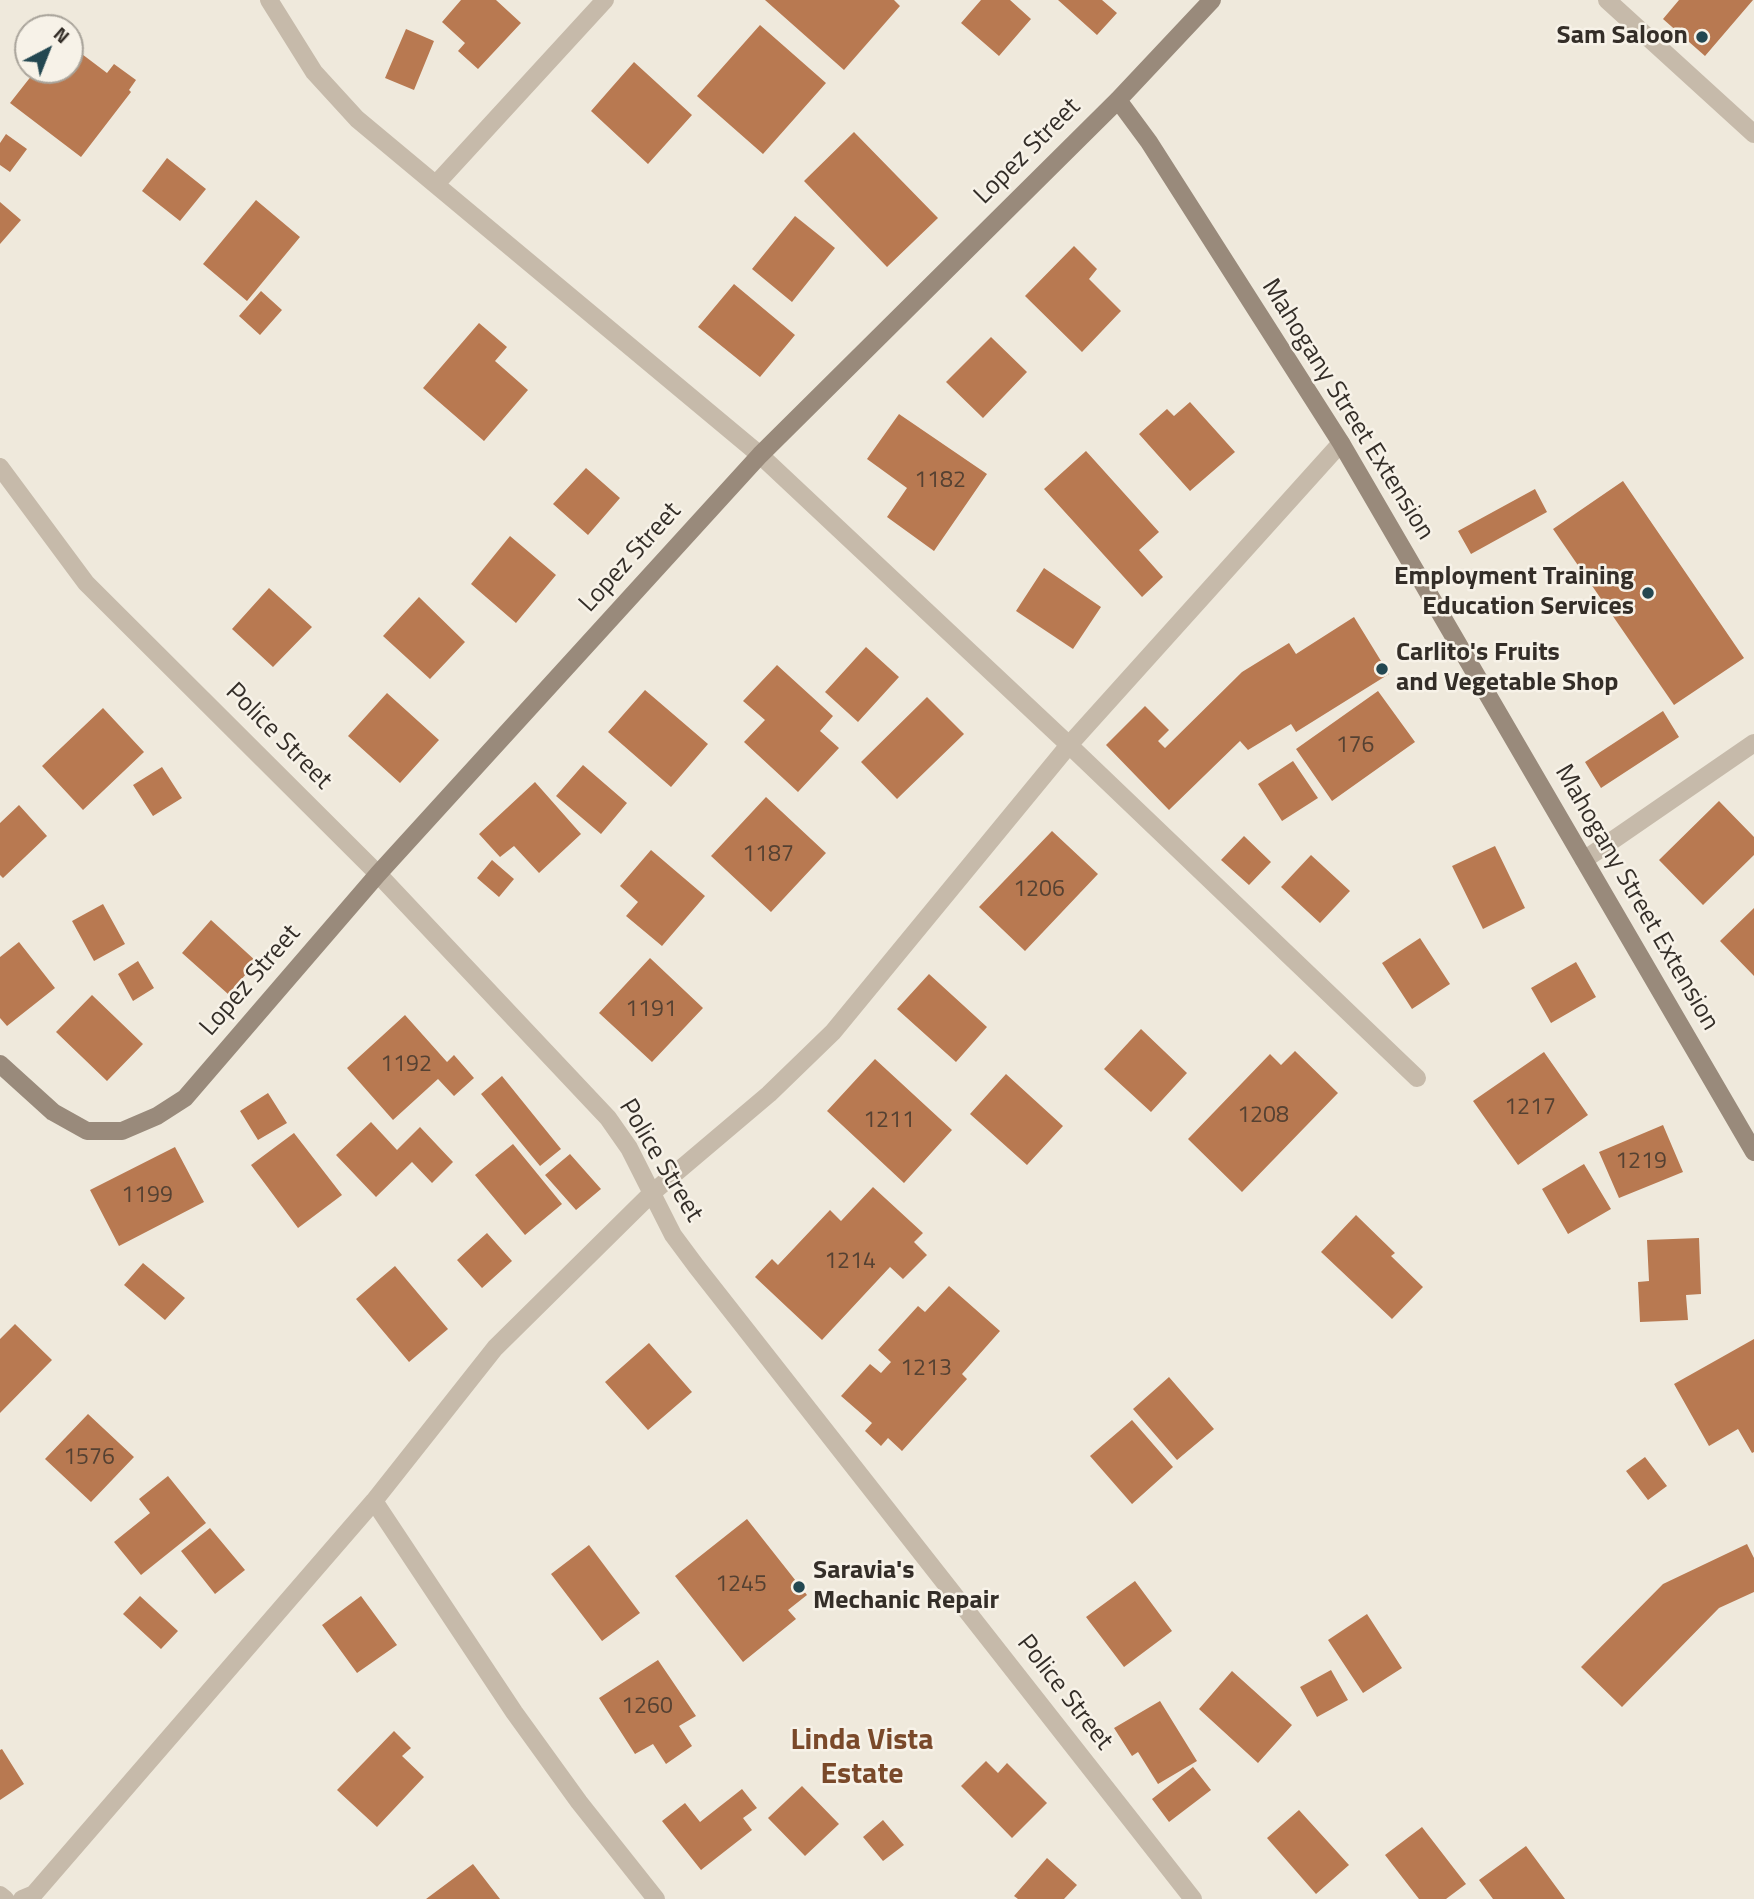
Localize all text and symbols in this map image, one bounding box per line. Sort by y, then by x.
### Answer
north arrow [14,14,84,84]
text: N [47,19,77,50]
place label: Sam Saloon [1557,21,1688,53]
marker: Sam Saloon [1694,29,1710,45]
street label: Lopez Street [968,92,1088,212]
street label: Mahogany Street Extension [1254,274,1440,546]
house number: 1182 [914,467,966,495]
street label: Lopez Street [573,496,689,620]
place label: Employment Training Education Services [1394,562,1634,624]
marker: Employment Training Education Services [1640,585,1656,601]
place label: Carlito's Fruits and Vegetable Shop [1396,638,1618,700]
marker: Carlito's Fruits and Vegetable Shop [1374,661,1390,677]
street label: Police Street [218,677,338,797]
house number: 176 [1336,732,1374,760]
street label: Mahogany Street Extension [1547,760,1725,1036]
house number: 1187 [742,841,794,869]
house number: 1206 [1013,876,1065,904]
street label: Lopez Street [194,919,308,1043]
house number: 1191 [625,996,677,1024]
house number: 1192 [380,1051,432,1079]
street label: Police Street [611,1094,709,1228]
house number: 1217 [1504,1094,1556,1122]
house number: 1208 [1237,1102,1289,1130]
house number: 1211 [863,1107,915,1135]
house number: 1219 [1615,1148,1667,1176]
house number: 1199 [121,1182,173,1210]
house number: 1214 [824,1248,876,1276]
house number: 1213 [900,1355,952,1383]
house number: 1576 [63,1444,115,1472]
place label: Saravia's Mechanic Repair [813,1556,999,1618]
house number: 1245 [715,1571,767,1599]
marker: Saravia's Mechanic Repair [791,1579,807,1595]
street label: Police Street [1009,1629,1119,1757]
house number: 1260 [621,1693,673,1721]
district label: Linda Vista Estate [790,1724,934,1794]

